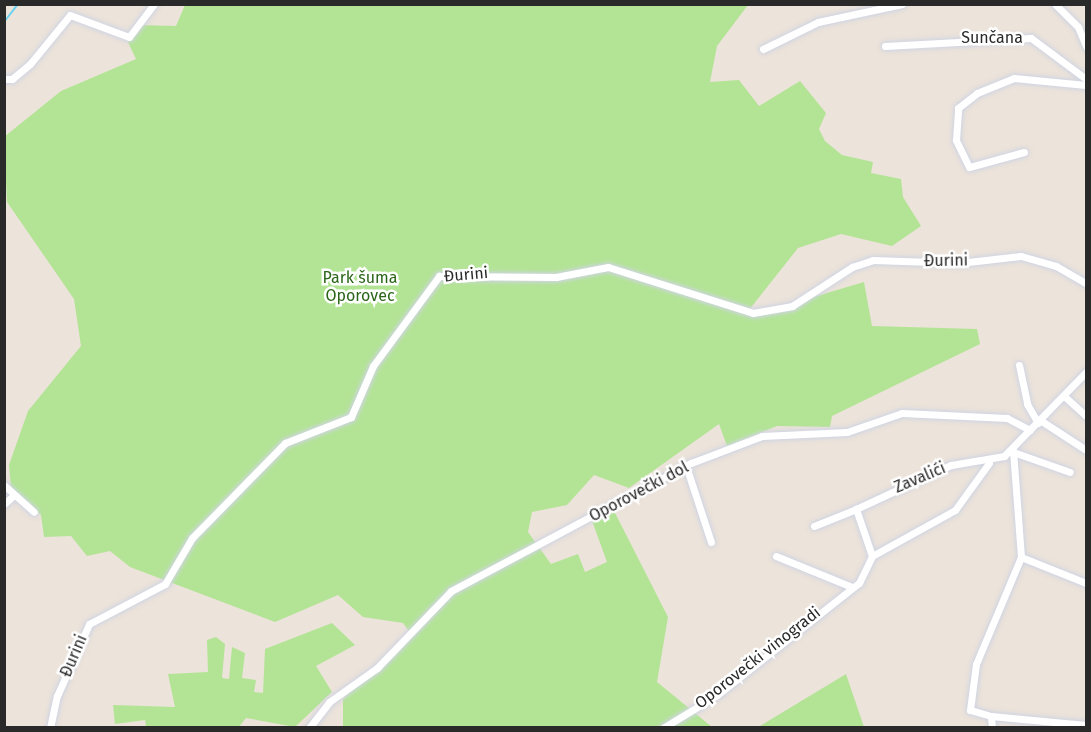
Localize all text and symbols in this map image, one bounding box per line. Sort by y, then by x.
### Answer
street label: Sunčana [961,28,1023,48]
street label: Đurini [924,251,968,271]
street label: Đurini [443,264,489,286]
park label: Park šuma Oporovec [323,268,397,306]
street label: Oporovečki dol [586,458,692,526]
street label: Zavalići [891,459,949,497]
street label: Oporovečki vinogradi [691,603,825,713]
street label: Đurini [56,632,92,680]

